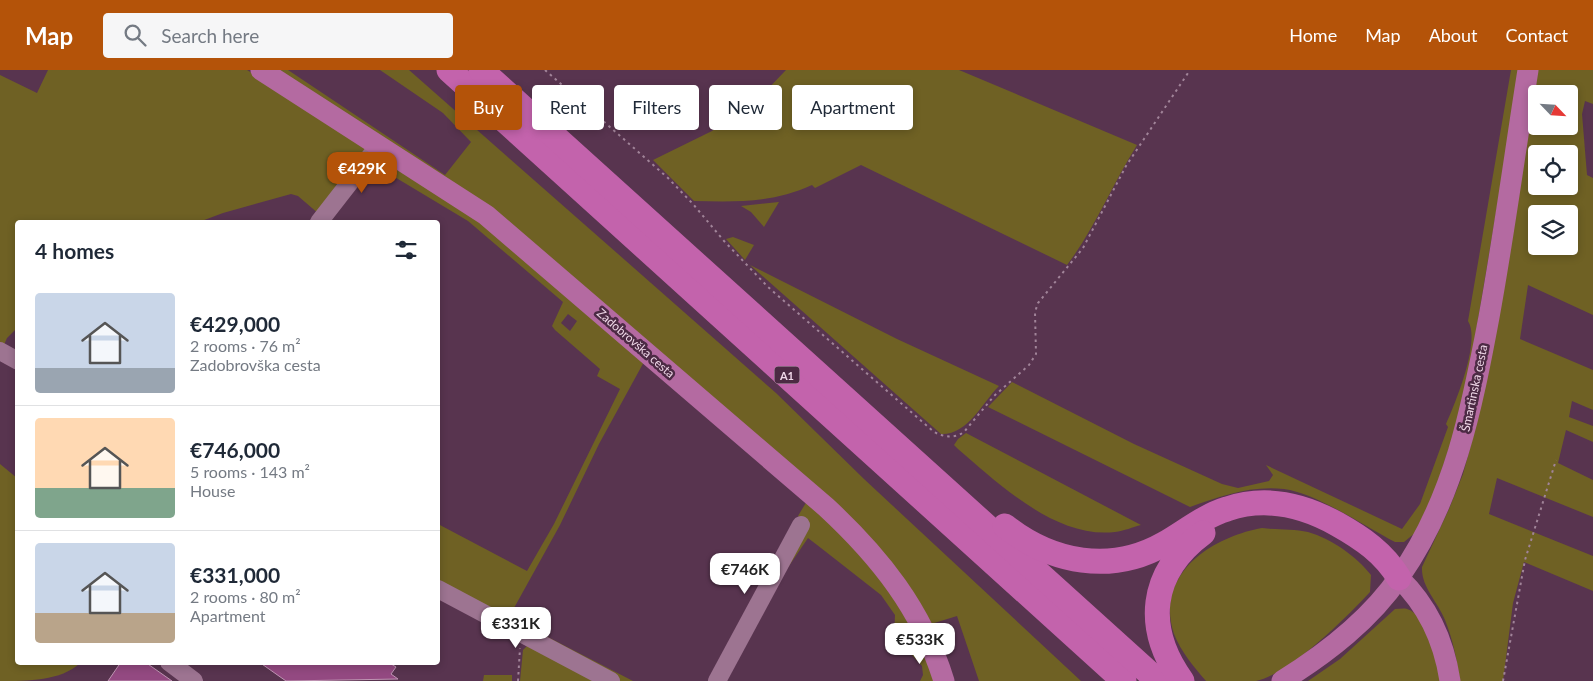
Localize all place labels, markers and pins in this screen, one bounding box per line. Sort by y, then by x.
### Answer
pin: €429K [327,152,397,194]
pin: €746K [710,552,780,595]
pin: €331K [481,606,551,649]
pin: €533K [885,622,955,665]

